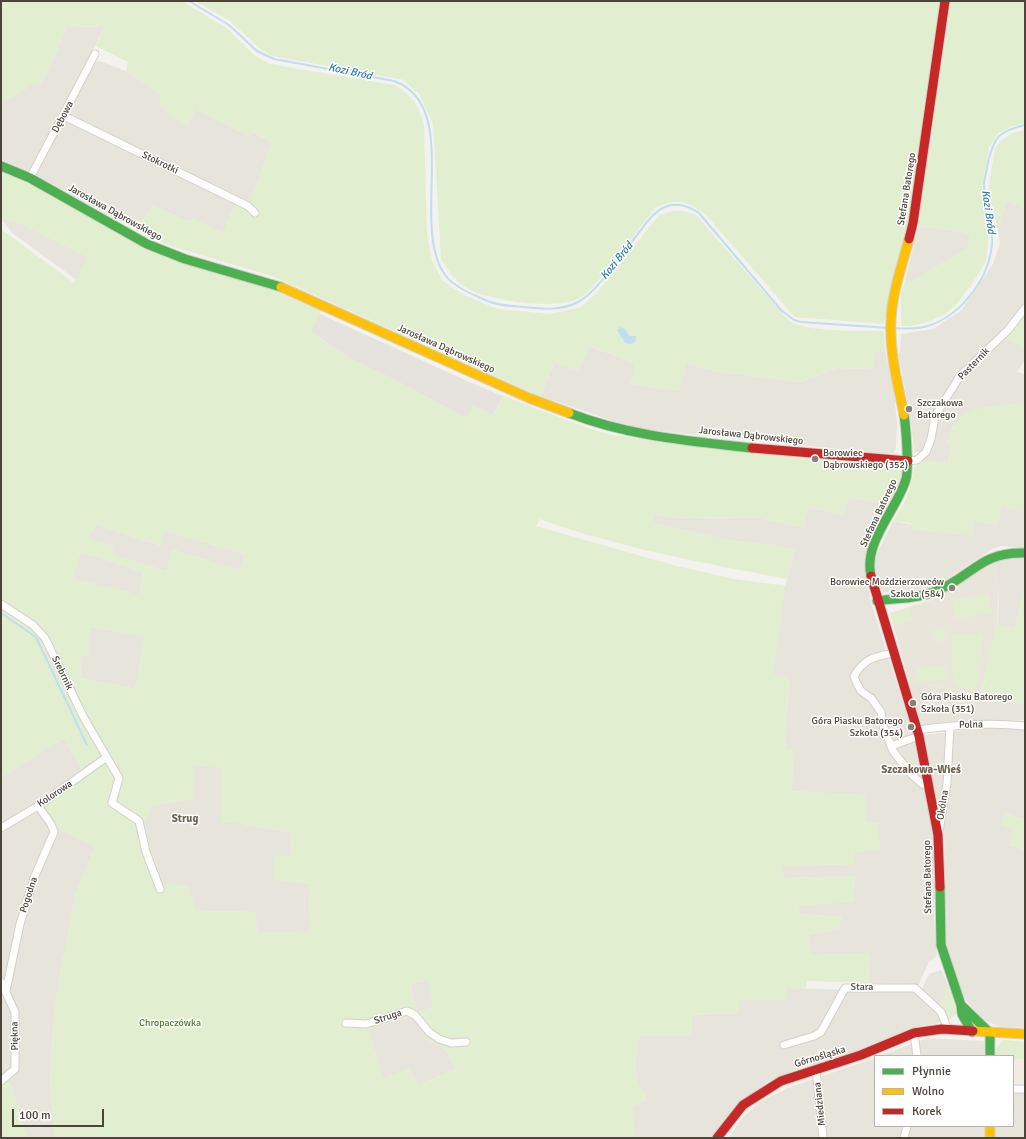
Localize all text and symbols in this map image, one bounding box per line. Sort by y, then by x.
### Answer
water label: Kozi Bród [327,61,373,83]
street label: Dębowa [50,99,76,135]
street label: Stokrotki [140,149,180,177]
street label: Stefana Batorego [895,152,919,226]
street label: Jarosława Dąbrowskiego [66,182,164,244]
water label: Kozi Bród [978,189,998,235]
water label: Kozi Bród [598,240,636,282]
street label: Jarosława Dąbrowskiego [396,322,496,376]
street label: Pasternik [956,345,992,383]
place label: Szczakowa Batorego [917,397,963,420]
marker: Szczakowa Batorego [904,404,914,414]
street label: Jarosława Dąbrowskiego [698,425,804,447]
place label: Borowiec Dąbrowskiego (352) [823,447,908,470]
marker: Borowiec Dąbrowskiego (352) [810,454,820,464]
street label: Stefana Batorego [858,477,900,549]
place label: Borowiec Moździerzowców Szkoła (584) [830,576,944,600]
marker: Borowiec Moździerzowców Szkoła (584) [947,583,957,593]
street label: Srebrnik [49,654,75,692]
place label: Góra Piasku Batorego Szkoła (351) [921,691,1012,714]
marker: Góra Piasku Batorego Szkoła (351) [908,698,918,708]
place label: Góra Piasku Batorego Szkoła (354) [812,715,903,738]
street label: Polna [959,719,983,731]
marker: Góra Piasku Batorego Szkoła (354) [906,722,916,732]
district label: Szczakowa-Wieś [881,763,961,777]
street label: Kolorowa [35,778,75,810]
street label: Okólna [935,789,951,821]
district label: Strug [172,812,198,826]
street label: Stefana Batorego [921,840,935,914]
street label: Pogodna [18,876,40,914]
street label: Stara [851,981,873,993]
street label: Struga [373,1007,403,1027]
park label: Chropaczówka [139,1017,201,1029]
street label: Piękna [9,1021,21,1051]
street label: Górnośląska [793,1044,847,1070]
legend [874,1055,1014,1127]
text: Płynnie [912,1064,951,1079]
street label: Miedziana [812,1082,828,1126]
text: Wolno [912,1084,944,1099]
scale bar [14,1101,106,1127]
text: Korek [912,1104,941,1119]
text: 100 m [19,1108,51,1123]

